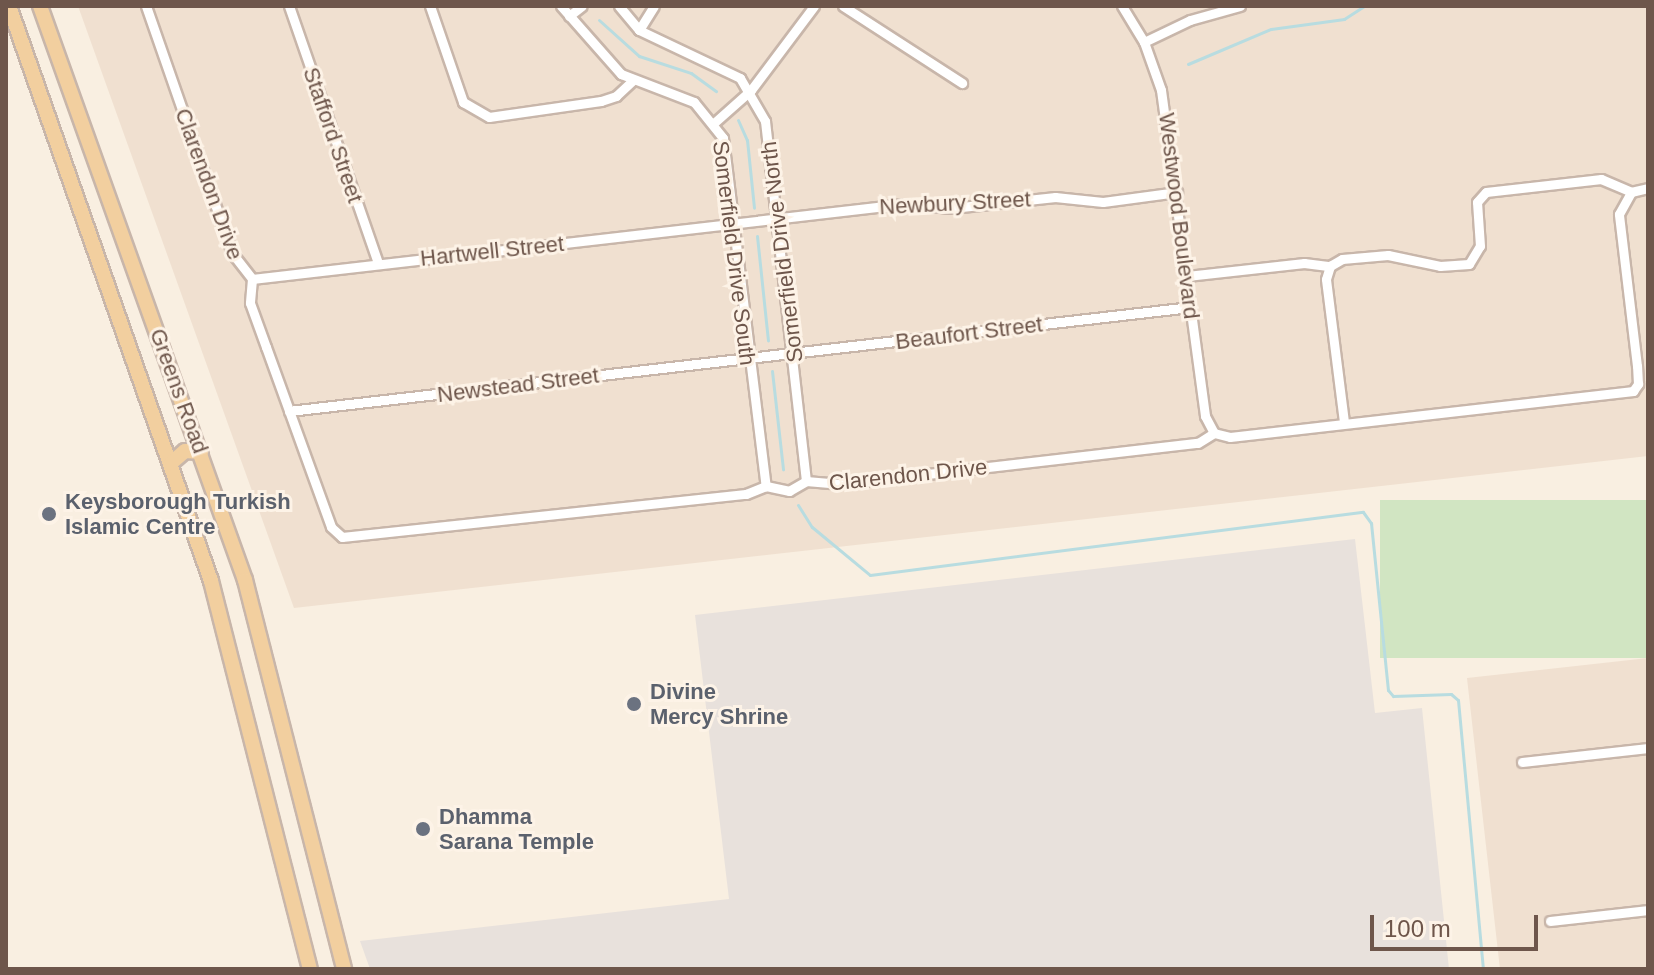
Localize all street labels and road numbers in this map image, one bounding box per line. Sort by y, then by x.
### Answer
street label: Stafford Street [297,64,369,206]
street label: Clarendon Drive [169,105,249,263]
street label: Westwood Boulevard [1153,111,1205,321]
street label: Somerfield Drive South [707,139,761,367]
street label: Somerfield Drive North [755,140,809,364]
street label: Newbury Street [879,186,1031,220]
street label: Hartwell Street [419,230,565,272]
street label: Beaufort Street [894,311,1044,355]
street label: Greens Road [144,325,214,457]
street label: Newstead Street [436,362,600,408]
street label: Clarendon Drive [828,454,988,496]

